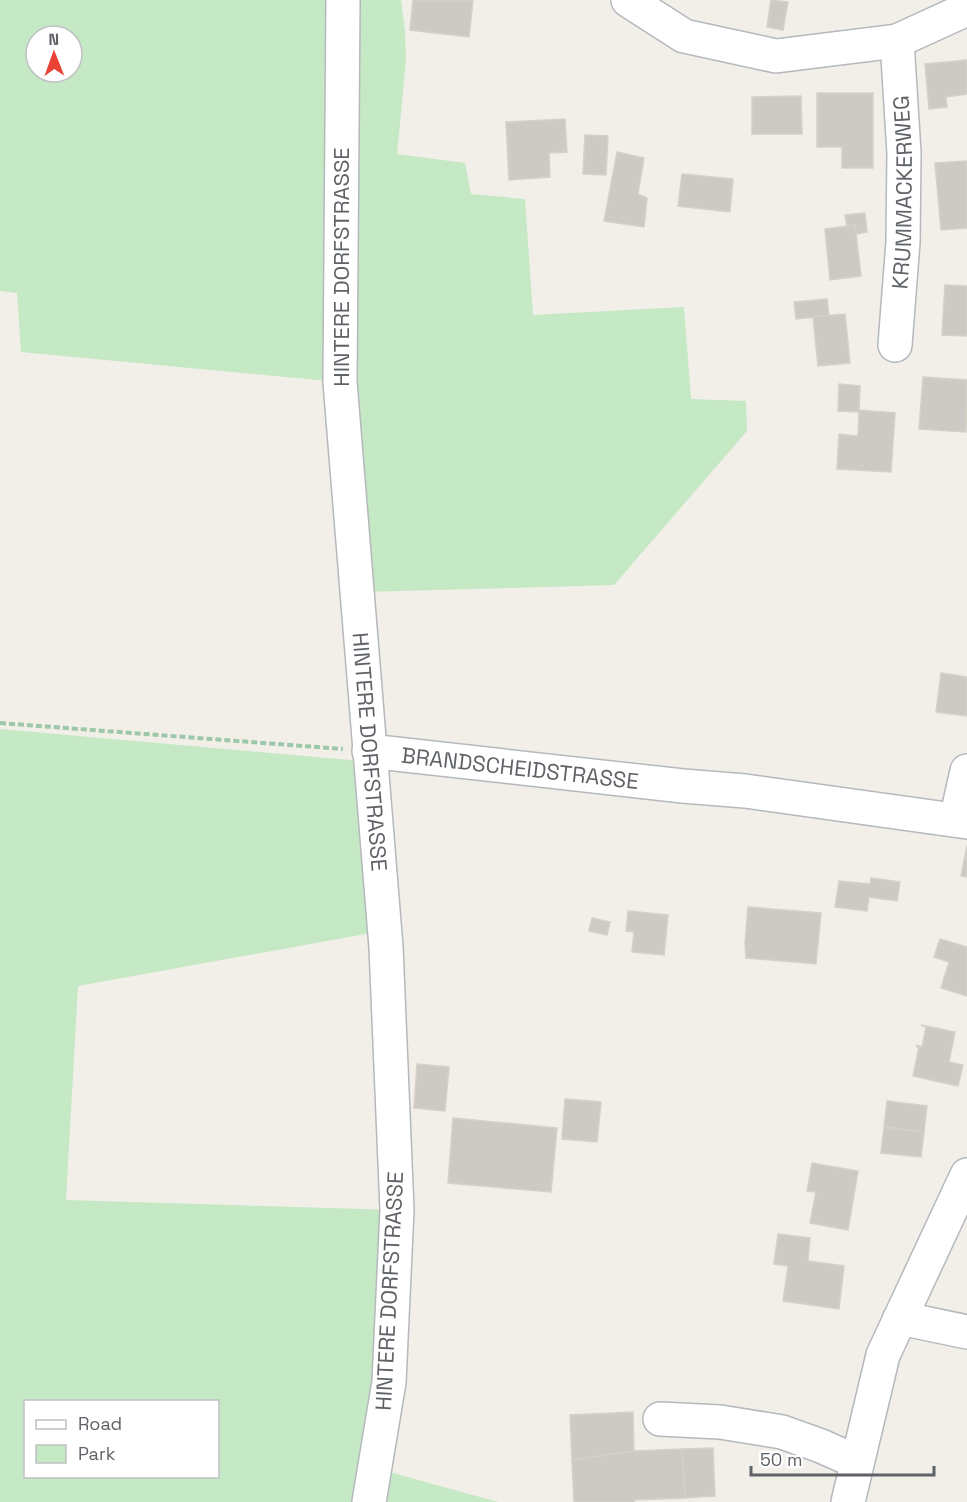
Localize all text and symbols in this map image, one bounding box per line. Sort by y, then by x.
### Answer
north arrow [24,24,84,84]
text: N [48,29,59,50]
street label: KRUMMACKERWEG [885,95,918,290]
street label: HINTERE DORFSTRASSE [327,147,355,387]
street label: HINTERE DORFSTRASSE [346,631,394,872]
street label: BRANDSCHEIDSTRASSE [400,741,640,795]
street label: HINTERE DORFSTRASSE [369,1171,409,1411]
legend [24,1400,219,1478]
text: Road [78,1412,122,1435]
scale bar [751,1439,934,1477]
text: Park [78,1442,116,1465]
text: 50 m [760,1448,802,1471]

